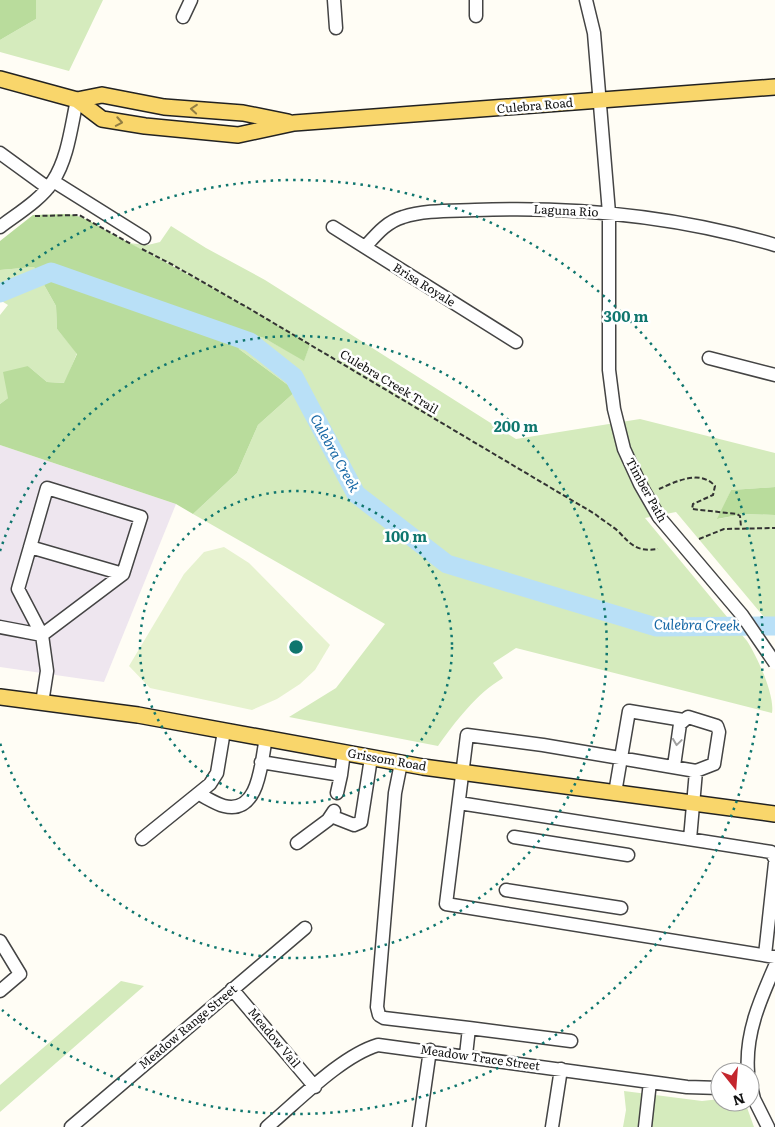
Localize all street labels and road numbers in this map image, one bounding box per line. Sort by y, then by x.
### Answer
street label: Culebra Road [496,93,574,117]
street label: Laguna Rio [533,199,599,221]
street label: Brisa Royale [390,258,459,310]
street label: Culebra Creek Trail [337,345,442,418]
street label: Timber Path [622,454,672,525]
street label: Grissom Road [346,743,429,775]
street label: Meadow Range Street [134,980,241,1073]
street label: Meadow Vail [244,1003,305,1071]
street label: Meadow Trace Street [419,1040,541,1074]

